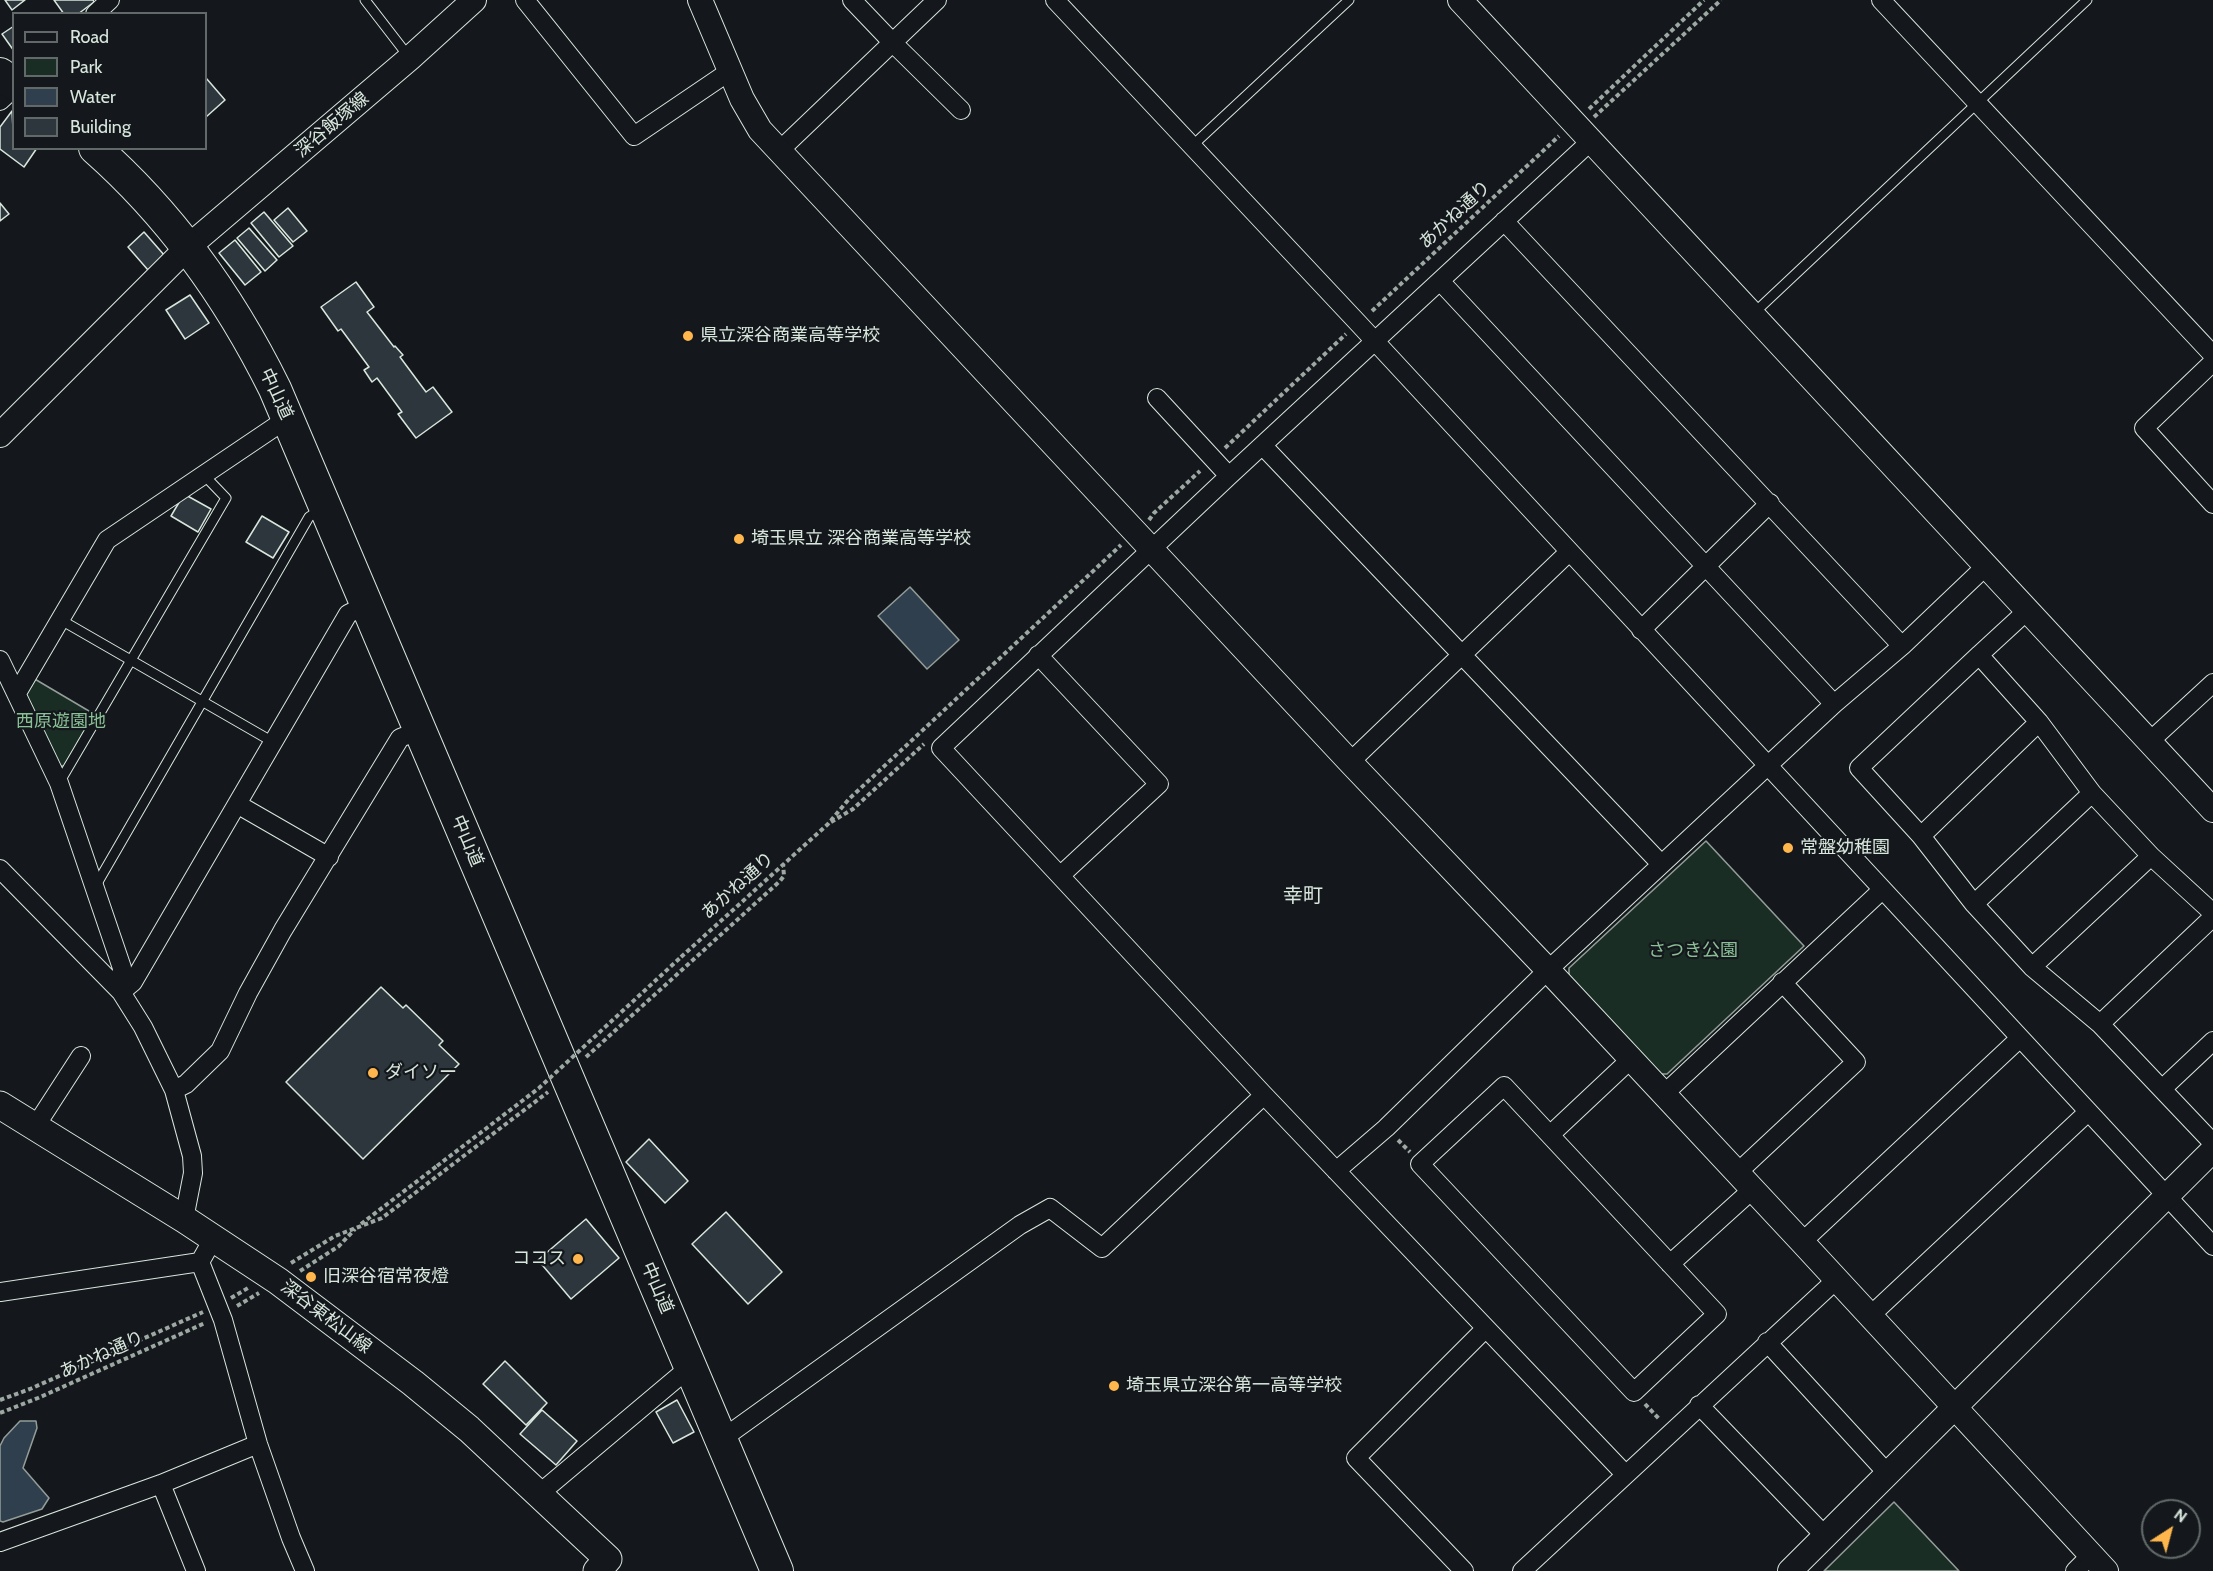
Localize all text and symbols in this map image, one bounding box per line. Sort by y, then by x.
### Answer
legend [12,12,207,150]
text: Road [70,26,109,48]
text: Park [70,56,102,78]
text: Water [70,86,116,108]
street label: 深谷飯塚線 [291,88,373,162]
text: Building [70,116,131,138]
street label: あかね通り [1415,176,1495,254]
place label: 県立深谷商業高等学校 [700,325,880,347]
marker: 県立深谷商業高等学校 [681,329,695,343]
street label: 中山道 [255,365,297,423]
place label: 埼玉県立 深谷商業高等学校 [751,528,971,550]
marker: 埼玉県立 深谷商業高等学校 [732,532,746,546]
park label: 西原遊園地 [16,711,106,733]
street label: 中山道 [447,812,487,870]
place label: 常盤幼稚園 [1800,837,1890,859]
marker: 常盤幼稚園 [1781,841,1795,855]
street label: あかね通り [697,848,779,924]
district label: 幸町 [1283,884,1323,908]
park label: さつき公園 [1648,940,1738,962]
place label: ダイソー [385,1062,457,1084]
marker: ダイソー [366,1066,380,1080]
place label: ココス [512,1248,566,1270]
marker: ココス [571,1252,585,1266]
street label: 中山道 [637,1259,677,1317]
place label: 旧深谷宿常夜燈 [323,1266,449,1288]
marker: 旧深谷宿常夜燈 [304,1270,318,1284]
street label: 深谷東松山線 [276,1276,376,1358]
street label: あかね通り [56,1327,148,1383]
place label: 埼玉県立深谷第一高等学校 [1126,1375,1342,1397]
marker: 埼玉県立深谷第一高等学校 [1107,1379,1121,1393]
north arrow [2141,1499,2201,1559]
text: N [2171,1505,2191,1527]

